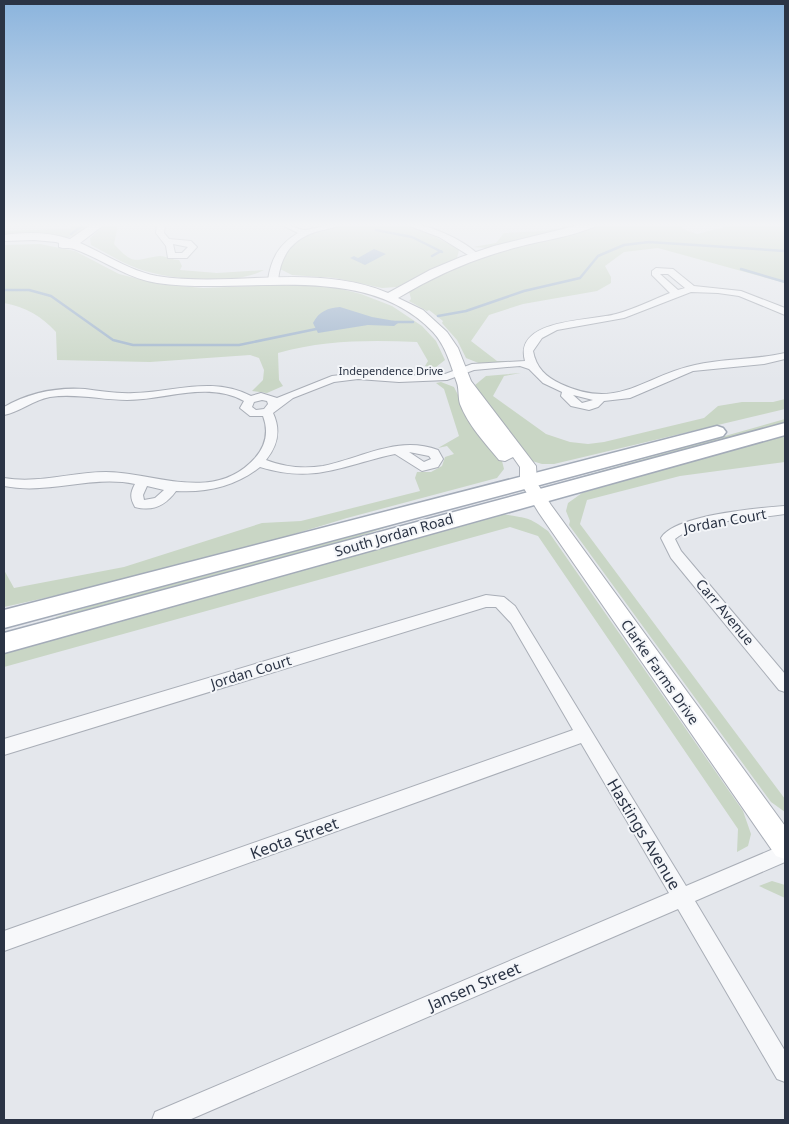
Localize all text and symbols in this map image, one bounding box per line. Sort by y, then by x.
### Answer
street label: Independence Drive [339,363,443,378]
street label: Jordan Court [680,504,768,537]
street label: South Jordan Road [332,509,455,561]
street label: Carr Avenue [692,575,759,649]
street label: Clarke Farms Drive [617,615,704,728]
street label: Jordan Court [206,650,293,693]
street label: Hastings Avenue [602,774,686,894]
street label: Keota Street [247,812,341,864]
street label: Jansen Street [422,957,524,1016]

